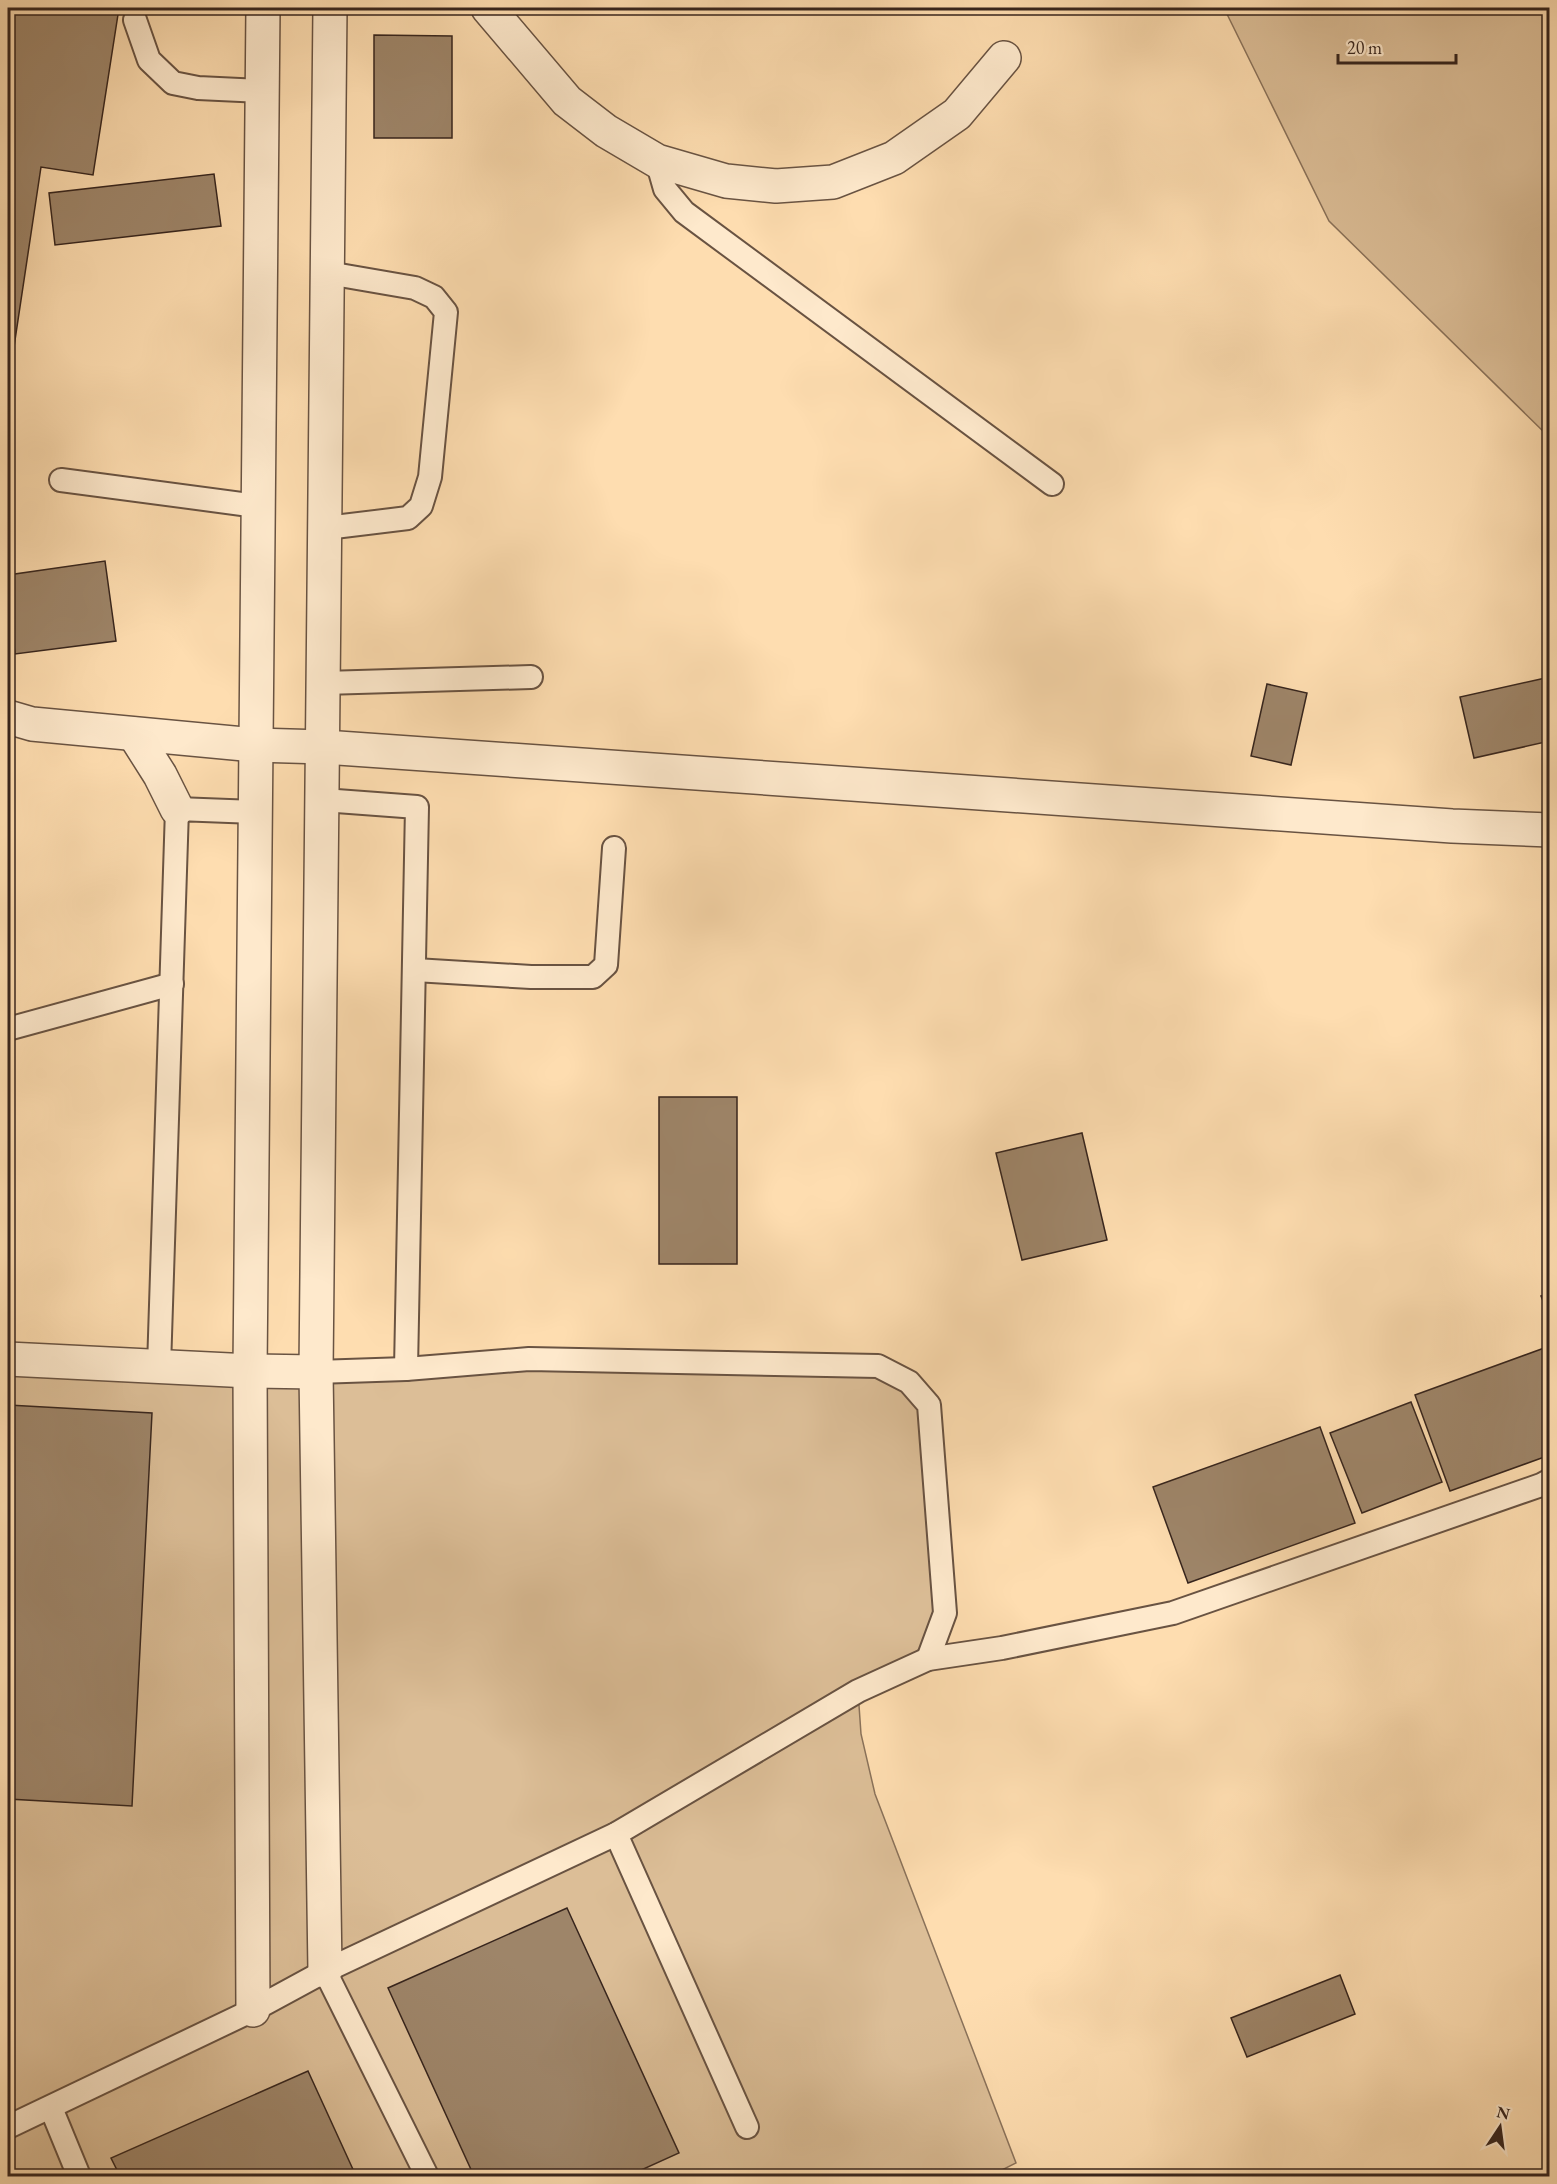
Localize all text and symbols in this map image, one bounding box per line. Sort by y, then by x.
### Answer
scale bar [1338,27,1456,65]
text: 20 m [1347,36,1382,59]
north arrow [1470,2097,1530,2157]
text: N [1495,2101,1512,2125]

